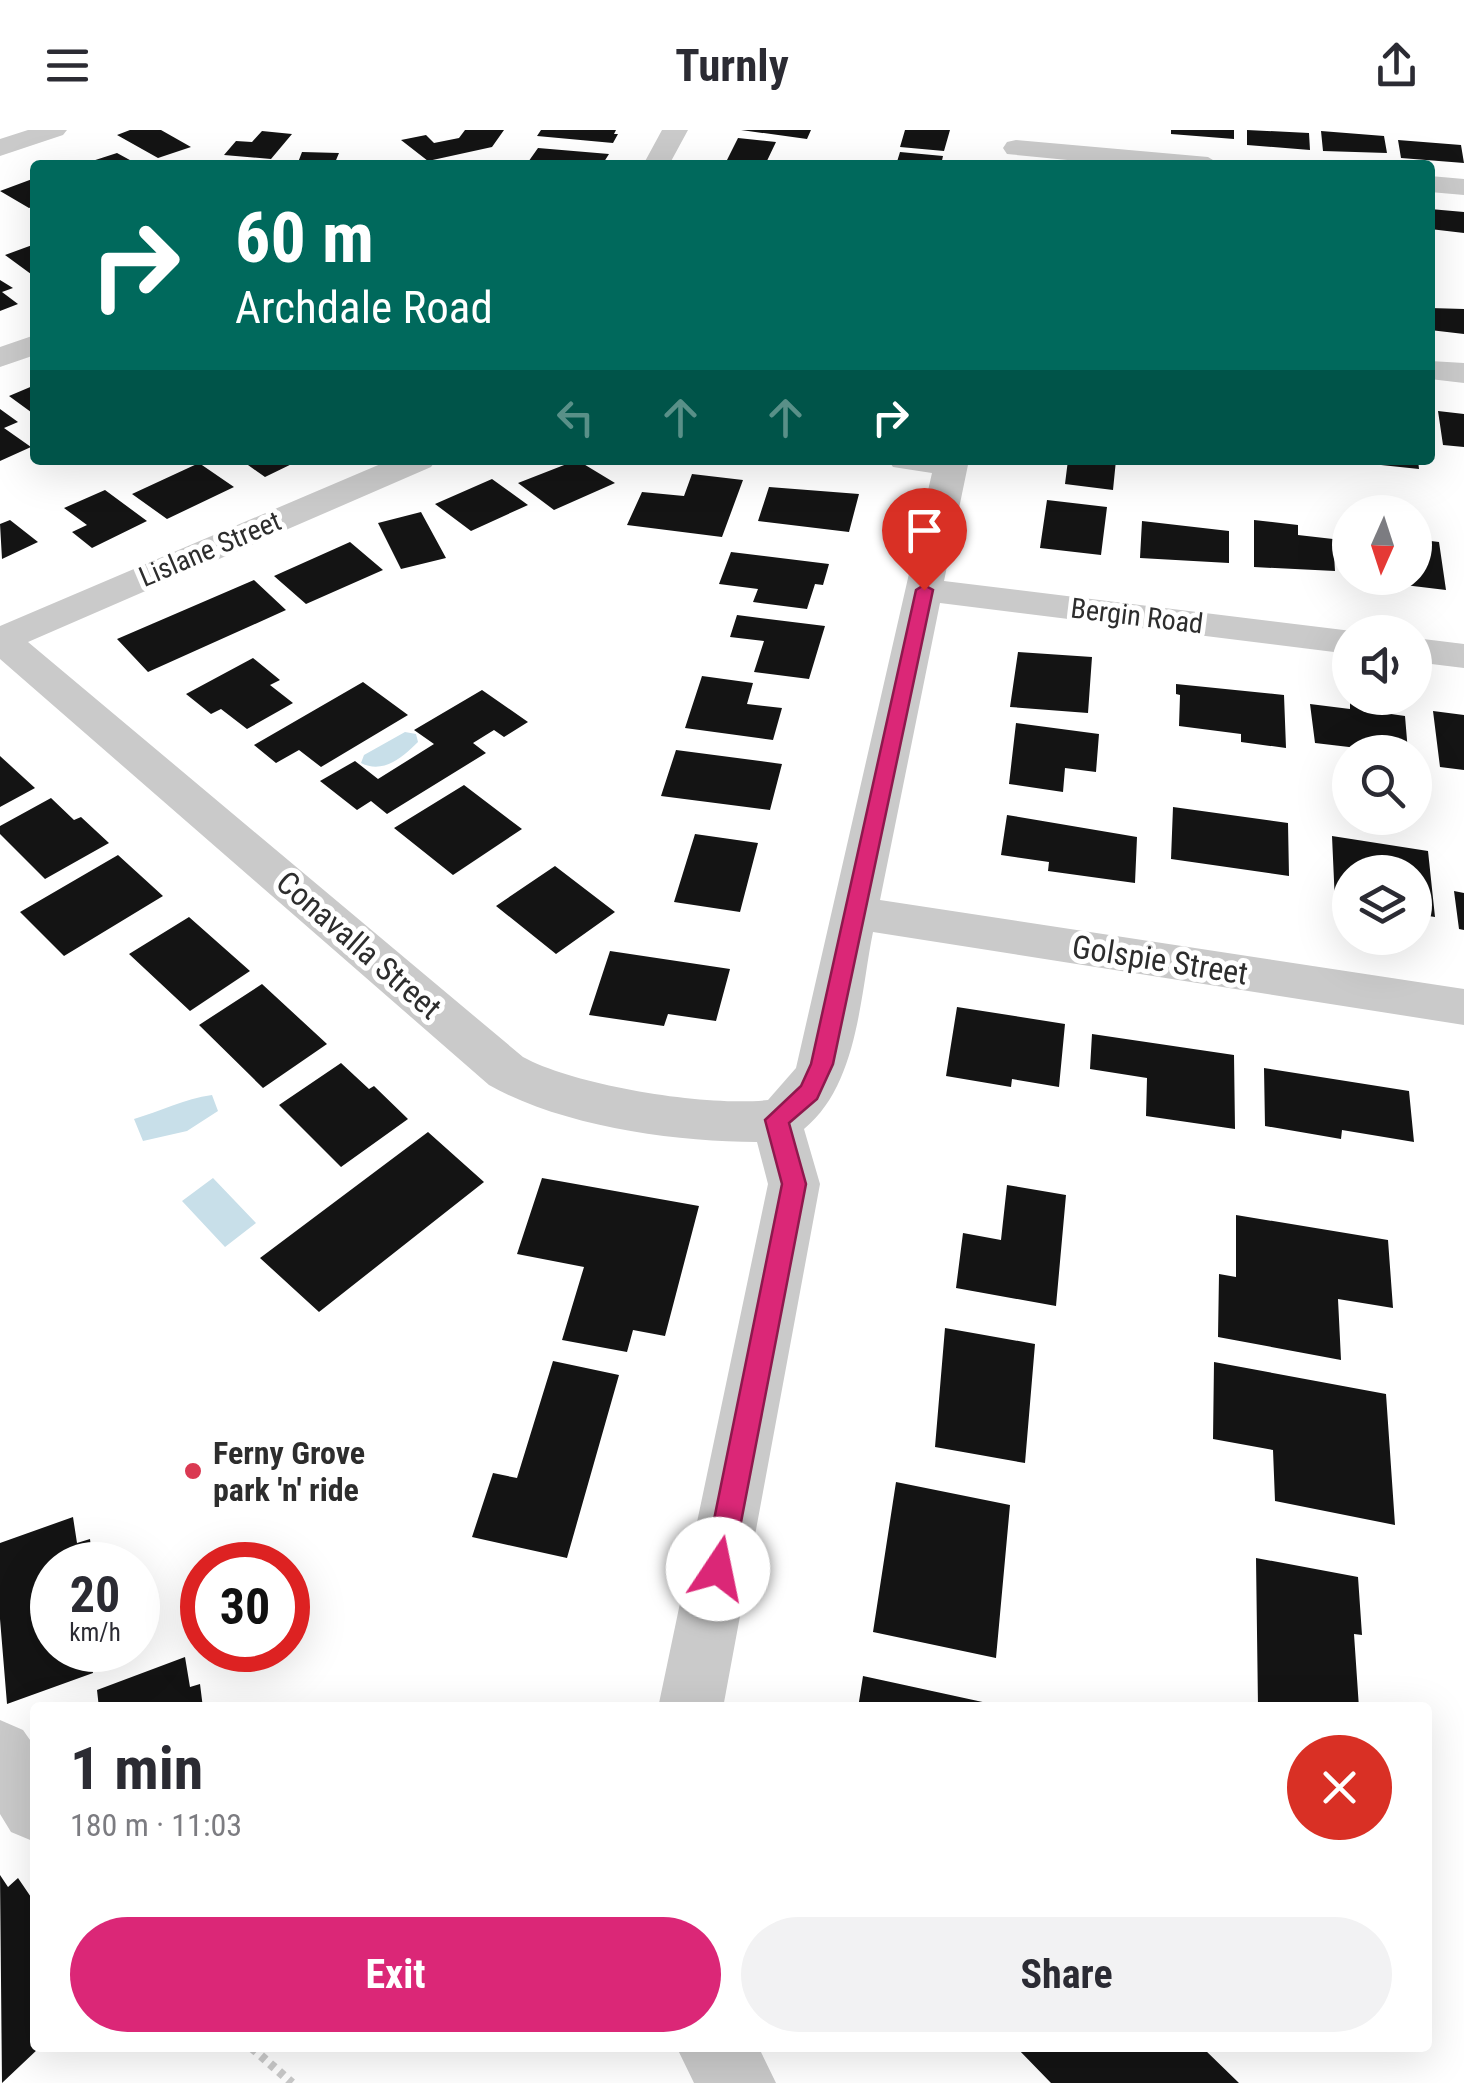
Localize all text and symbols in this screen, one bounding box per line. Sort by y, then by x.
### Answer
icon: menu [40,38,95,93]
icon: share [1369,38,1424,93]
text: Turnly [675,39,789,92]
text: 60 m [235,197,374,279]
icon: right [70,200,200,330]
text: Archdale Road [235,281,493,334]
icon: left [548,390,603,445]
icon: ahead [653,390,708,445]
icon: ahead [758,390,813,445]
icon: right [863,390,918,445]
pin [882,488,967,591]
north arrow [1332,495,1432,595]
map controls [1332,495,1432,955]
icon: arrive [897,503,952,558]
street label: Lislane Street [134,504,286,594]
street label: Bergin Road [1069,592,1205,640]
button: sound [1332,615,1432,715]
button: search [1332,735,1432,835]
button: layers [1332,855,1432,955]
street label: Conavalla Street [269,863,449,1027]
street label: Golspie Street [1069,927,1251,993]
place label: Ferny Grove park 'n' ride [213,1434,365,1509]
marker: Ferny Grove park 'n' ride [182,1460,204,1482]
position arrow [666,1517,770,1621]
speed limit sign: 30 [180,1542,310,1672]
text: 20 [70,1566,120,1624]
text: km/h [69,1618,121,1647]
text: 1 min [70,1733,203,1804]
button: close [1287,1735,1392,1840]
text: 180 m · 11:03 [70,1806,242,1844]
button: Exit [70,1917,721,2032]
button: Share [741,1917,1392,2032]

